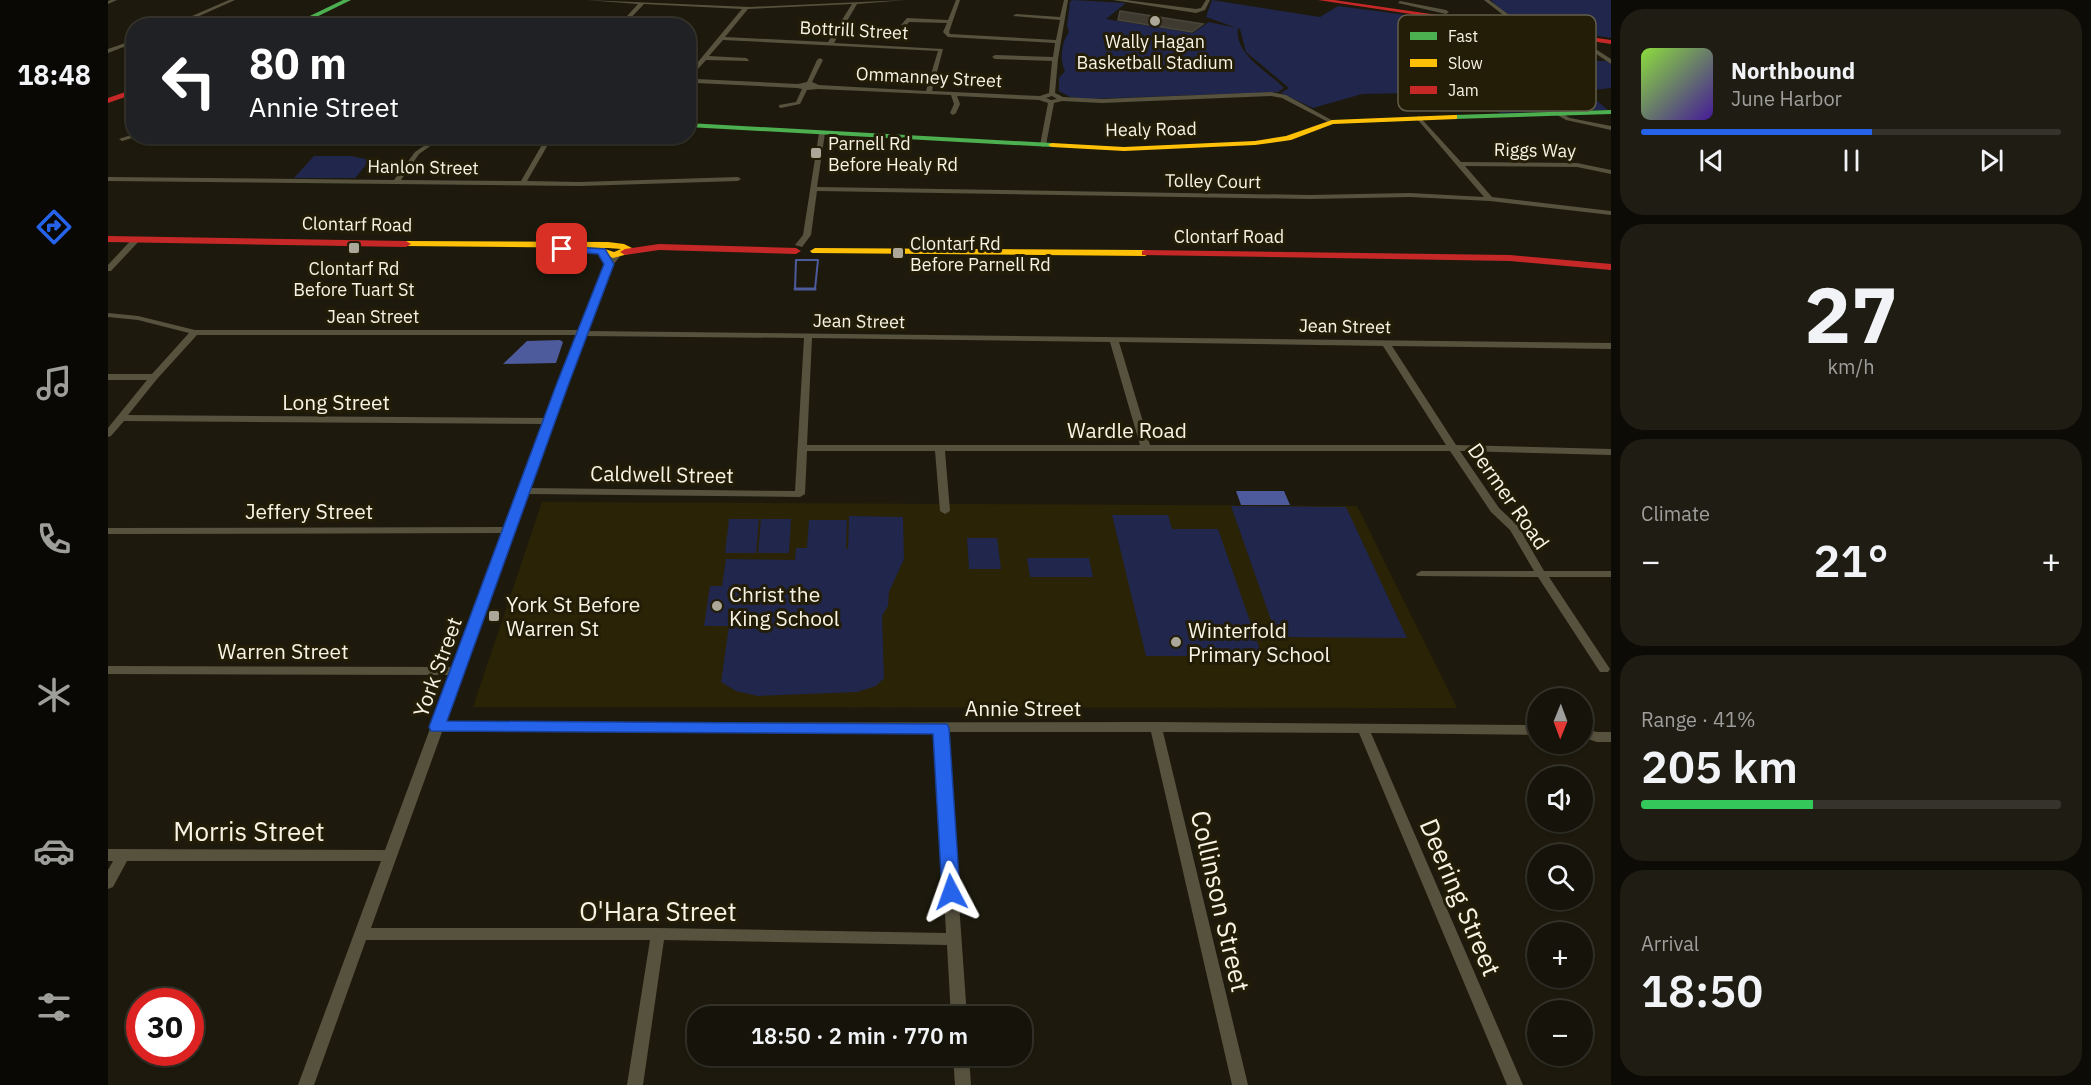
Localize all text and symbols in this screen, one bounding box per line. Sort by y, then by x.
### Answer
marker: Wally Hagan Basketball Stadium [1148,14,1162,28]
legend [1398,15,1596,111]
street label: Bottrill Street [799,16,909,44]
text: Fast [1448,26,1478,46]
place label: Wally Hagan Basketball Stadium [1077,30,1233,74]
text: 80 m [249,36,347,91]
icon: left [150,42,228,120]
text: Slow [1448,53,1483,73]
text: Northbound [1731,56,1855,85]
text: 18:48 [17,57,91,92]
street label: Ommanney Street [855,62,1003,92]
text: Jam [1448,80,1479,100]
text: June Harbor [1731,85,1842,112]
text: Annie Street [249,89,399,124]
street label: Healy Road [1105,117,1197,141]
place label: Parnell Rd Before Healy Rd [828,132,958,176]
street label: Riggs Way [1494,138,1576,162]
icon: previous [1695,144,1728,177]
icon: pause [1835,144,1868,177]
icon: next [1975,144,2008,177]
marker: Parnell Rd Before Healy Rd [809,146,823,160]
street label: Hanlon Street [367,155,479,179]
street label: Tolley Court [1165,169,1261,193]
icon: directions [33,206,75,248]
street label: Clontarf Road [302,212,412,236]
pin [536,223,587,274]
street label: Clontarf Road [1174,225,1284,248]
icon: arrive [545,232,578,265]
place label: Clontarf Rd Before Parnell Rd [910,232,1051,276]
marker: Clontarf Rd Before Tuart St [347,241,361,255]
marker: Clontarf Rd Before Parnell Rd [891,246,905,260]
place label: Clontarf Rd Before Tuart St [293,257,415,301]
text: 27 [1804,263,1898,364]
street label: Jean Street [327,305,419,328]
street label: Jean Street [813,309,905,333]
street label: Jean Street [1299,314,1391,338]
text: km/h [1827,353,1875,380]
icon: music [33,362,75,404]
street label: Long Street [282,388,390,416]
street label: Wardle Road [1067,416,1187,444]
street label: Dermer Road [1462,437,1556,555]
street label: Caldwell Street [590,459,734,489]
street label: Jeffery Street [245,497,373,525]
text: Climate [1641,500,1710,527]
icon: phone [33,518,75,560]
text: 21° [1813,531,1889,589]
text: − [1641,539,1661,582]
text: + [2041,539,2061,582]
place label: Christ the King School [729,580,840,632]
place label: York St Before Warren St [506,590,640,642]
marker: Christ the King School [710,599,724,613]
marker: York St Before Warren St [487,609,501,623]
street label: York Street [406,613,468,721]
place label: Winterfold Primary School [1188,616,1331,668]
marker: Winterfold Primary School [1169,635,1183,649]
street label: Warren Street [217,637,349,665]
icon: climate [33,674,75,716]
north arrow [1527,688,1593,754]
map controls [1527,688,1593,1066]
street label: Annie Street [965,694,1081,722]
text: Range · 41% [1641,706,1756,733]
text: 205 km [1641,737,1798,795]
button: sound [1527,766,1593,832]
street label: Collinson Street [1184,807,1258,995]
street label: Deering Street [1413,813,1509,981]
street label: Morris Street [173,814,325,848]
icon: car [33,830,75,872]
button: search [1527,844,1593,910]
position arrow [919,860,983,924]
street label: O'Hara Street [579,894,737,928]
button: + [1527,922,1593,988]
text: Arrival [1641,930,1699,957]
text: 18:50 [1641,961,1763,1019]
icon: filters [33,986,75,1028]
speed limit sign: 30 [126,988,204,1066]
button: − [1527,1000,1593,1066]
text: 18:50 · 2 min · 770 m [751,1021,968,1050]

